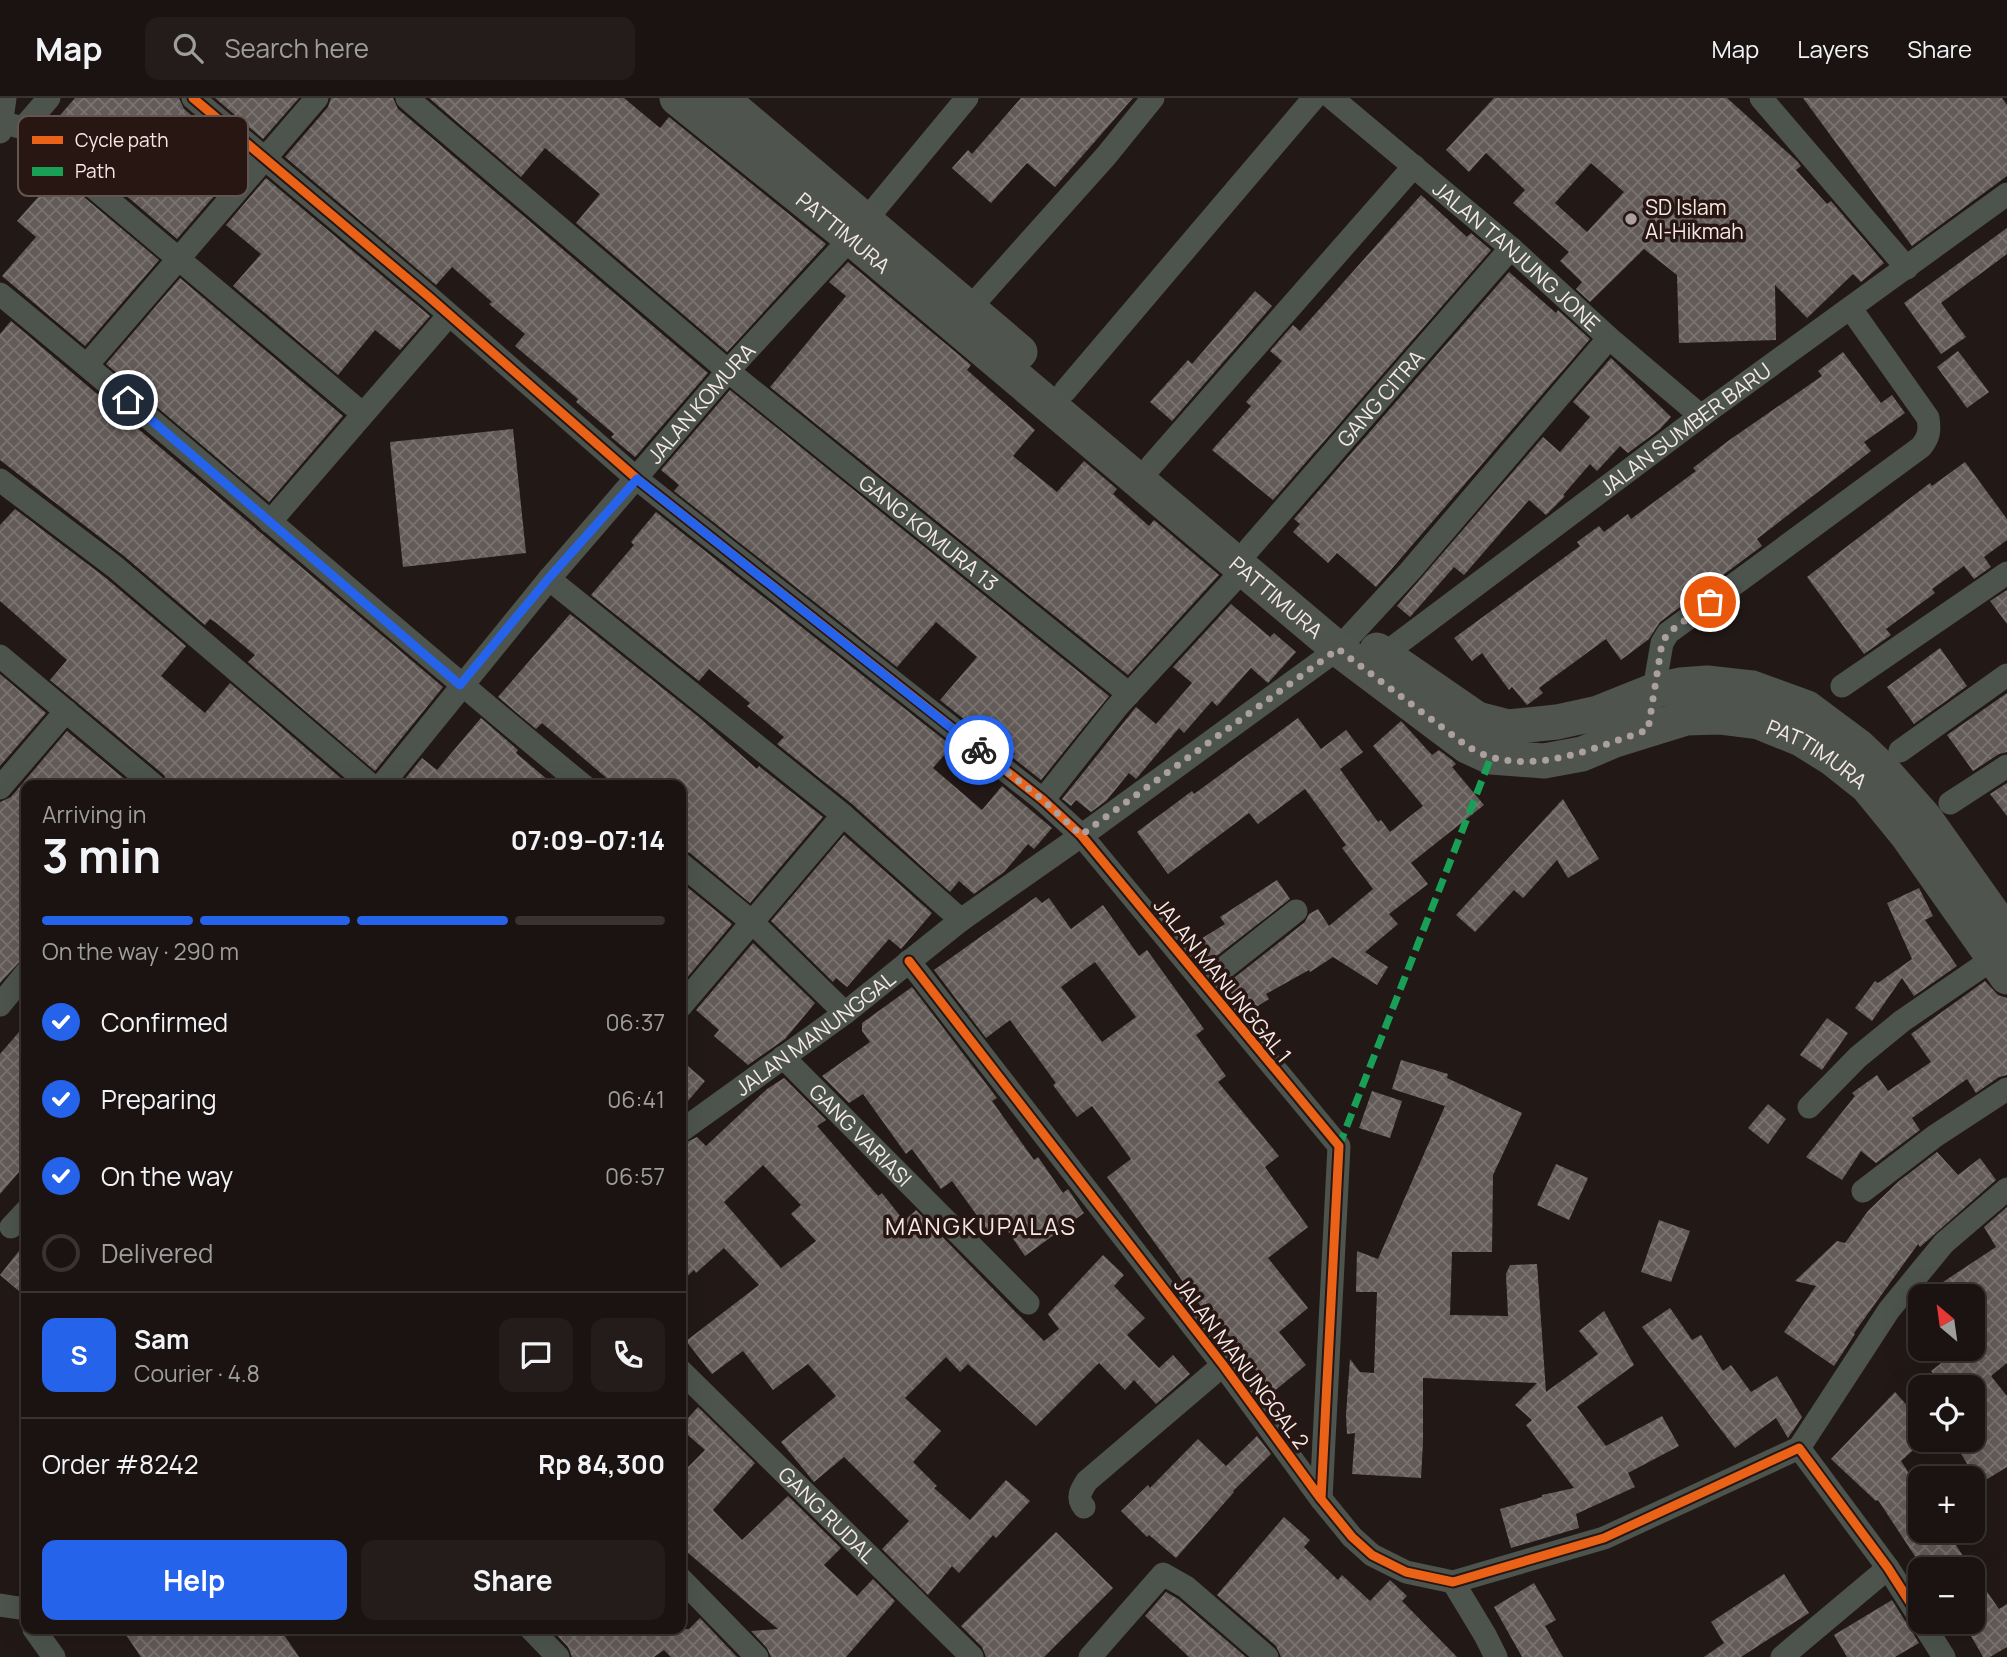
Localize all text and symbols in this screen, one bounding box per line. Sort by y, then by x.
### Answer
search box [145,17,635,80]
text: Map [35,26,103,71]
icon: search [169,29,207,67]
text: Search here [225,30,369,66]
text: Map [1712,32,1759,65]
text: Layers [1797,32,1869,65]
text: Share [1907,32,1972,65]
legend [18,116,248,196]
text: Cycle path [75,127,169,153]
text: Path [75,158,115,184]
street label: JALAN TANJUNG JONE [1427,175,1606,337]
street label: PATTIMURA [791,186,896,279]
place label: SD Islam Al-Hikmah [1645,193,1744,245]
marker: SD Islam Al-Hikmah [1623,211,1639,227]
street label: JALAN KOMURA [641,337,761,469]
street label: GANG CITRA [1330,344,1430,453]
street label: JALAN SUMBER BARU [1593,356,1776,502]
pin [98,370,158,430]
icon: home [109,381,147,419]
street label: GANG KOMURA 13 [853,468,1004,597]
street label: PATTIMURA [1224,550,1329,644]
pin [1680,572,1740,632]
icon: bag [1691,583,1729,621]
street label: PATTIMURA [1762,713,1873,795]
courier [944,715,1014,785]
icon: bike [960,731,998,769]
text: Arriving in [42,798,147,830]
text: 07:09–07:14 [511,822,665,858]
text: 3 min [42,824,161,887]
street label: JALAN MANUNGGAL 1 [1148,892,1298,1068]
text: On the way · 290 m [42,935,239,967]
street label: JALAN MANUNGGAL [729,964,901,1102]
icon: check [42,1003,80,1041]
text: Confirmed [101,1004,228,1040]
text: 06:37 [606,1006,665,1038]
street label: GANG VARIASI [803,1077,918,1192]
icon: check [42,1080,80,1118]
text: Preparing [101,1081,217,1117]
text: 06:41 [607,1083,665,1115]
icon: check [42,1157,80,1195]
text: On the way [101,1158,233,1194]
text: 06:57 [605,1160,665,1192]
district label: MANGKUPALAS [885,1209,1077,1242]
text: Delivered [101,1235,213,1271]
street label: JALAN MANUNGGAL 2 [1168,1272,1316,1454]
north arrow [1908,1284,1984,1362]
map controls [1908,1284,1985,1634]
button: chat [499,1318,573,1392]
button: phone [591,1318,665,1392]
text: Sam [134,1321,189,1357]
text: S [70,1337,88,1373]
text: Courier · 4.8 [134,1357,260,1389]
button: locate [1908,1375,1985,1452]
text: Order #8242 [42,1446,199,1482]
text: Rp 84,300 [538,1446,665,1482]
street label: GANG RUDAL [772,1460,882,1569]
button: + [1908,1466,1985,1543]
button: Help [42,1540,347,1620]
button: Share [361,1540,665,1620]
button: − [1908,1557,1985,1634]

